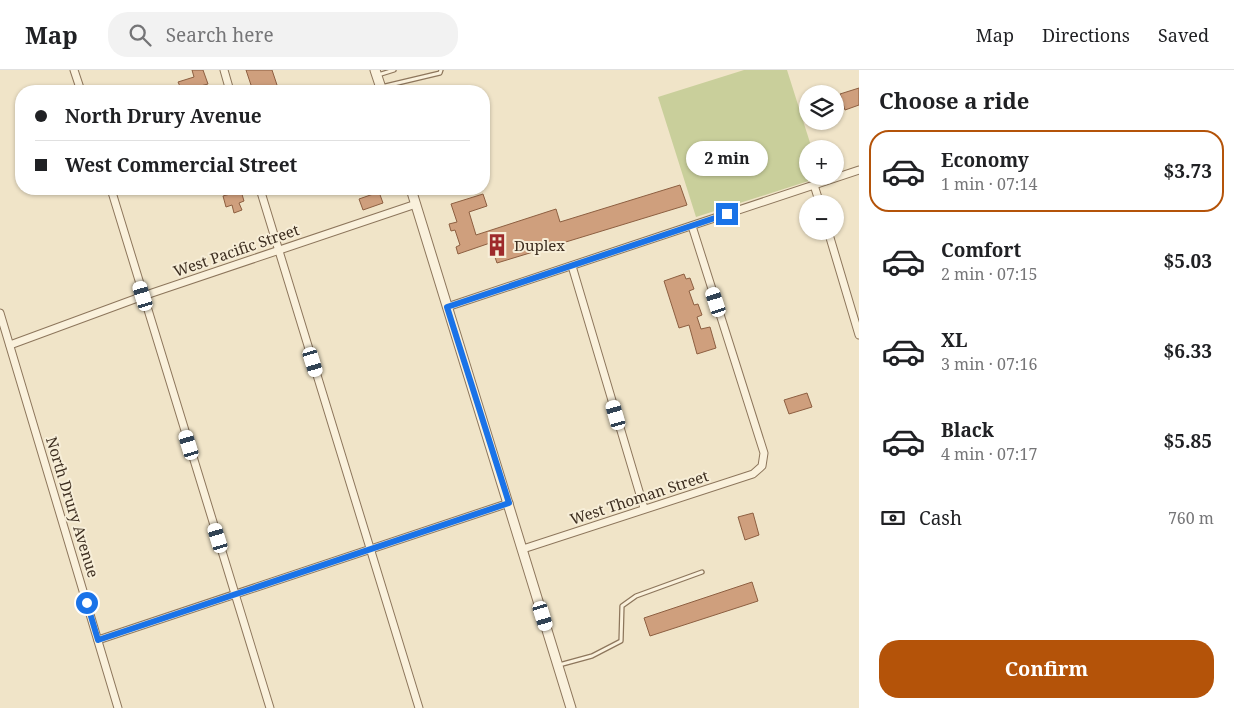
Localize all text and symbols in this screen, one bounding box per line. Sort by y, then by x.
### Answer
search box [108,12,458,57]
text: Map [25,18,78,51]
icon: search [126,21,154,49]
text: Search here [166,22,274,48]
text: Map [976,23,1014,47]
text: Directions [1042,23,1130,47]
text: Saved [1158,23,1209,47]
map controls [799,85,844,240]
button: layers [799,85,844,130]
text: Choose a ride [879,85,1029,115]
text: North Drury Avenue [65,103,262,129]
button: + [799,140,844,185]
callout: 2 min [686,142,768,176]
text: 2 min [704,147,750,169]
text: Economy [941,147,1029,173]
icon: car [881,149,926,194]
text: West Commercial Street [65,152,297,178]
text: $3.73 [1163,158,1212,184]
text: 1 min · 07:14 [941,173,1037,195]
button: − [799,195,844,240]
route end [716,203,738,225]
street label: West Pacific Street [171,219,301,281]
building icon: Duplex [484,232,510,258]
place label: Duplex [514,235,565,255]
text: Comfort [941,237,1021,263]
icon: car [881,239,926,284]
text: $5.03 [1163,248,1212,274]
text: 2 min · 07:15 [941,263,1037,285]
car [131,279,154,313]
car [704,285,727,319]
text: XL [941,327,967,353]
icon: car [881,329,926,374]
text: $6.33 [1163,338,1212,364]
car [301,345,324,379]
text: 3 min · 07:16 [941,353,1037,375]
car [604,399,627,431]
text: Black [941,417,994,443]
icon: car [881,419,926,464]
car [177,428,200,462]
text: $5.85 [1163,428,1212,454]
street label: North Drury Avenue [42,434,104,580]
text: 4 min · 07:17 [941,443,1037,465]
street label: West Thoman Street [567,465,711,529]
icon: cash [879,504,907,532]
text: Cash [919,505,962,531]
text: 760 m [1168,507,1214,529]
car [206,521,229,555]
route start [76,592,98,614]
car [531,599,554,633]
button: Confirm [879,640,1214,698]

